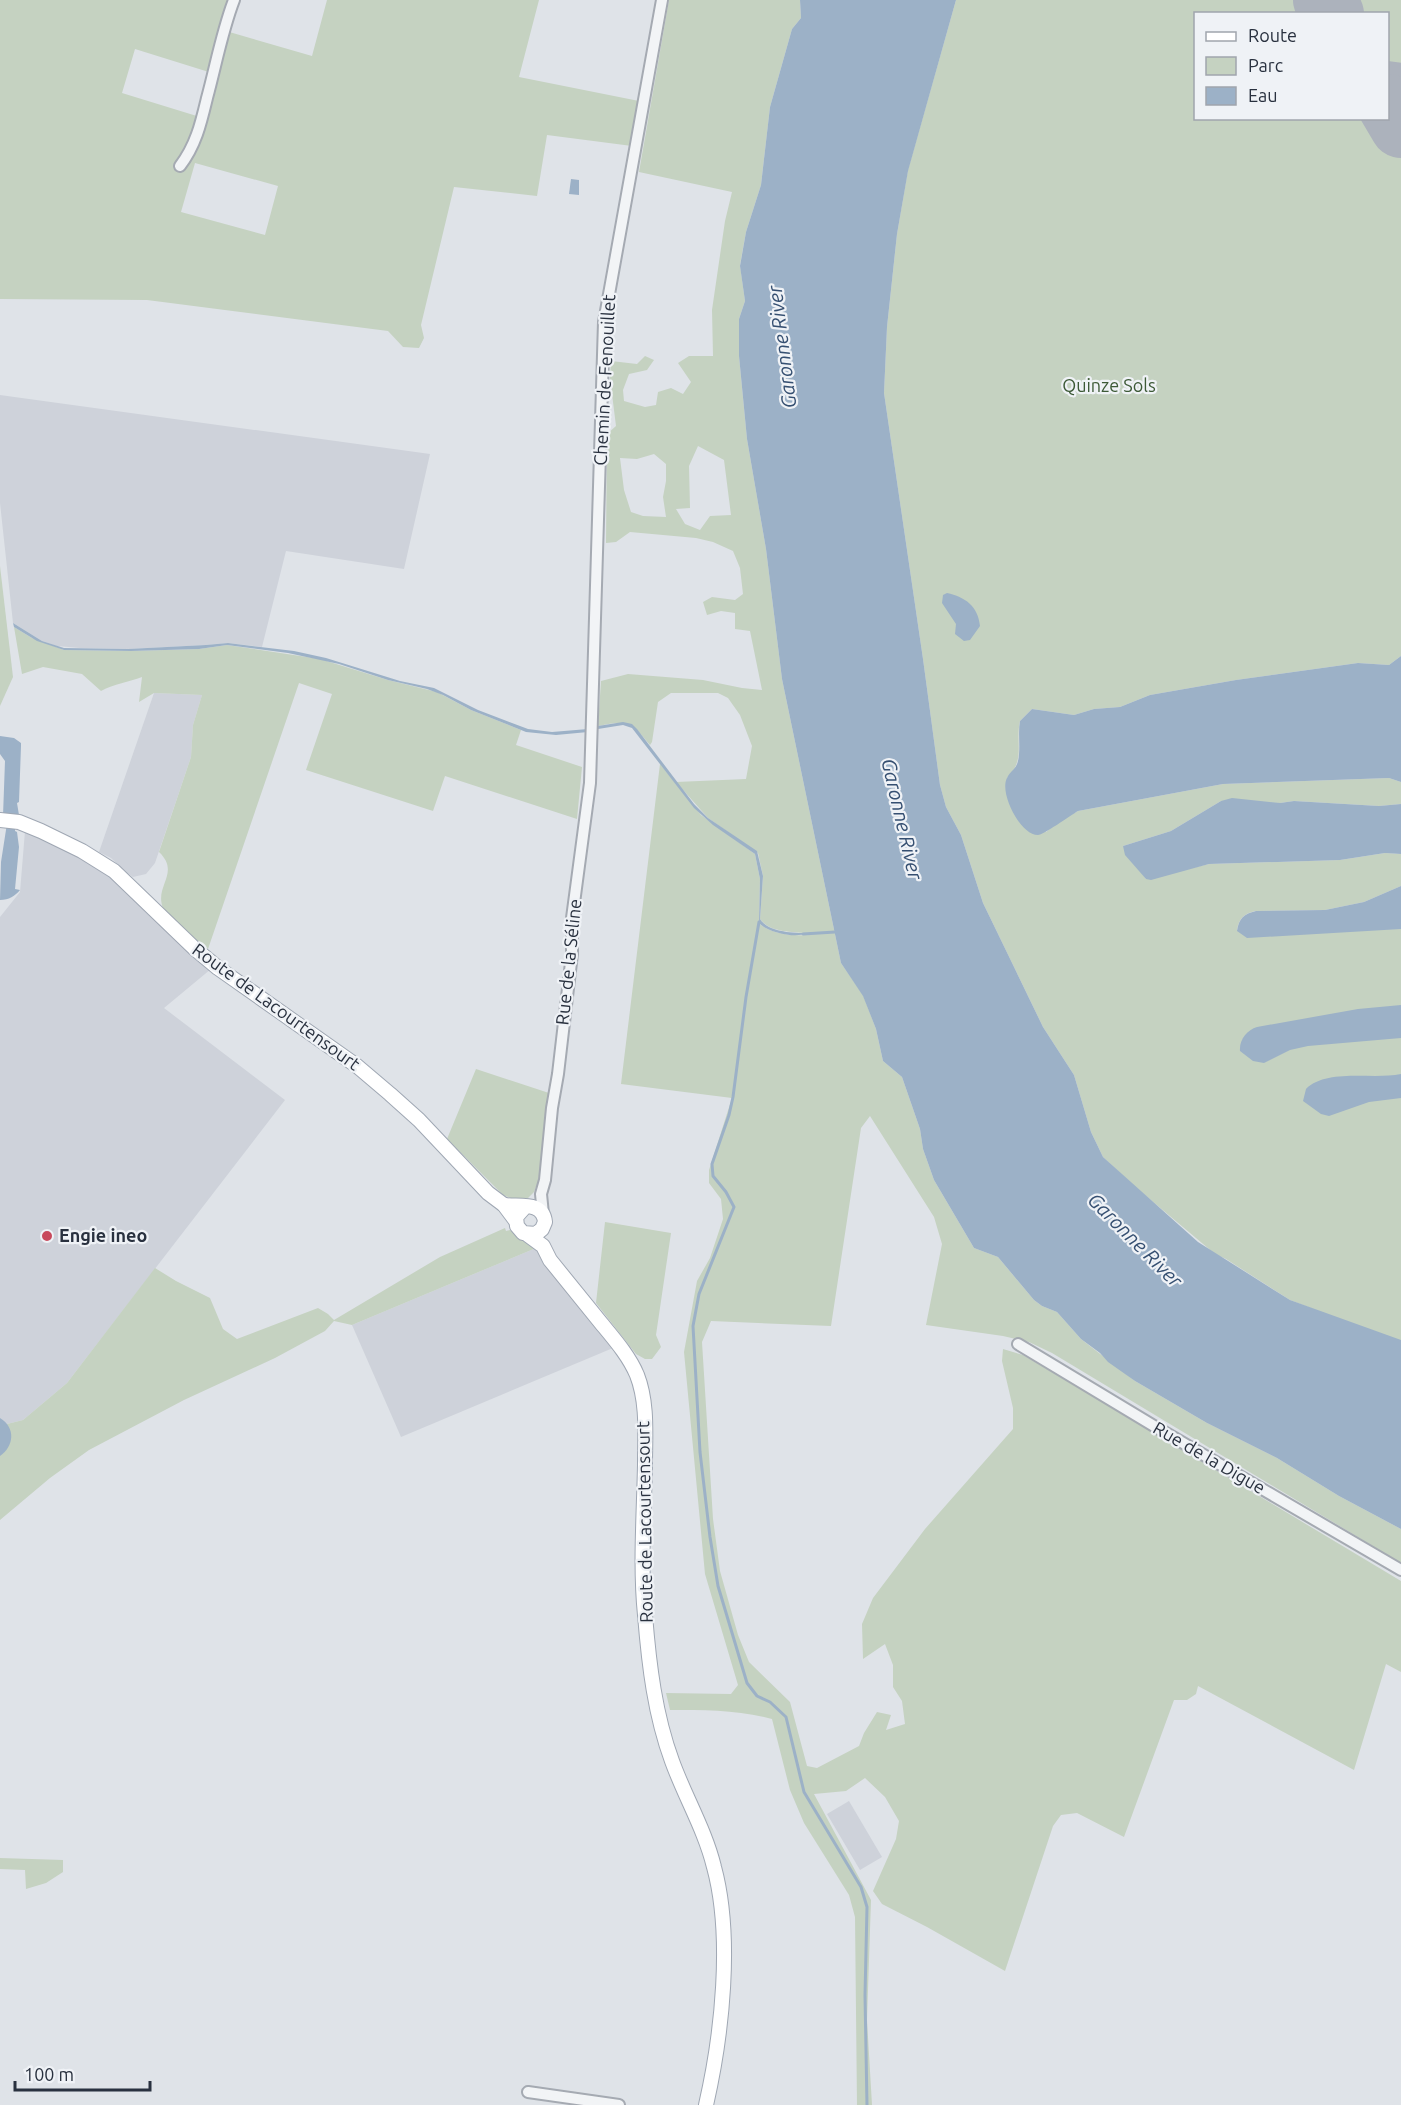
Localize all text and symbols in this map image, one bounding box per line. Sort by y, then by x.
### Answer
legend [1194,12,1389,120]
text: Route [1248,25,1297,45]
text: Parc [1248,55,1283,75]
text: Eau [1248,85,1278,105]
water label: Garonne River [762,283,800,410]
street label: Chemin de Fenouillet [590,294,618,466]
park label: Quinze Sols [1062,375,1156,396]
water label: Garonne River [877,756,928,883]
street label: Rue de la Séline [551,898,585,1026]
street label: Route de Lacourtensourt [189,939,364,1074]
water label: Garonne River [1083,1188,1188,1293]
place label: Engie ineo [59,1225,147,1245]
marker: Engie ineo [40,1229,54,1243]
street label: Rue de la Digue [1150,1417,1269,1497]
street label: Route de Lacourtensourt [632,1421,656,1623]
scale bar [15,2054,150,2092]
text: 100 m [24,2064,74,2084]

